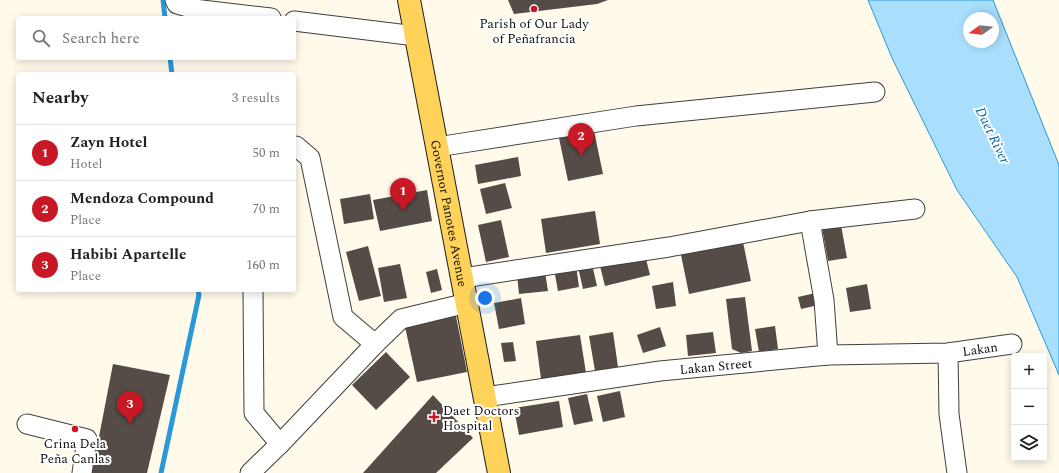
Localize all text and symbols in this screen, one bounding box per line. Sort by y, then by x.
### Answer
marker: Parish of Our Lady of Peñafrancia [529,4,539,14]
north arrow [963,12,999,48]
place label: Parish of Our Lady of Peñafrancia [479,14,589,49]
search box [16,16,296,60]
icon: search [30,27,52,49]
text: Search here [62,27,140,50]
text: Nearby [32,85,88,111]
text: 3 results [232,88,280,108]
water label: Daet River [970,103,1015,167]
pin: 2 [568,123,594,156]
text: Zayn Hotel [70,131,147,154]
street label: Governor Panotes Avenue [425,138,472,289]
text: 1 [41,143,49,163]
text: 50 m [253,143,280,163]
text: Hotel [70,154,102,174]
pin: 1 [390,178,416,211]
text: Mendoza Compound [70,187,214,210]
text: 2 [41,199,49,219]
text: 70 m [253,199,280,219]
text: Place [70,210,101,230]
text: Habibi Apartelle [70,243,186,266]
text: 3 [41,255,49,275]
text: 160 m [246,255,280,275]
text: Place [70,266,101,286]
your location [475,288,495,308]
street label: Lakan [961,337,1000,362]
street label: Lakan Street [679,353,754,380]
map controls [1011,353,1047,461]
button: + [1011,353,1047,389]
button: − [1011,389,1047,425]
pin: 3 [117,391,143,424]
place label: Daet Doctors Hospital [443,401,519,436]
marker: Daet Doctors Hospital [428,411,440,423]
marker: Crina Dela Peña Canlas [70,424,80,434]
button: layers [1011,425,1047,461]
place label: Crina Dela Peña Canlas [40,434,110,469]

